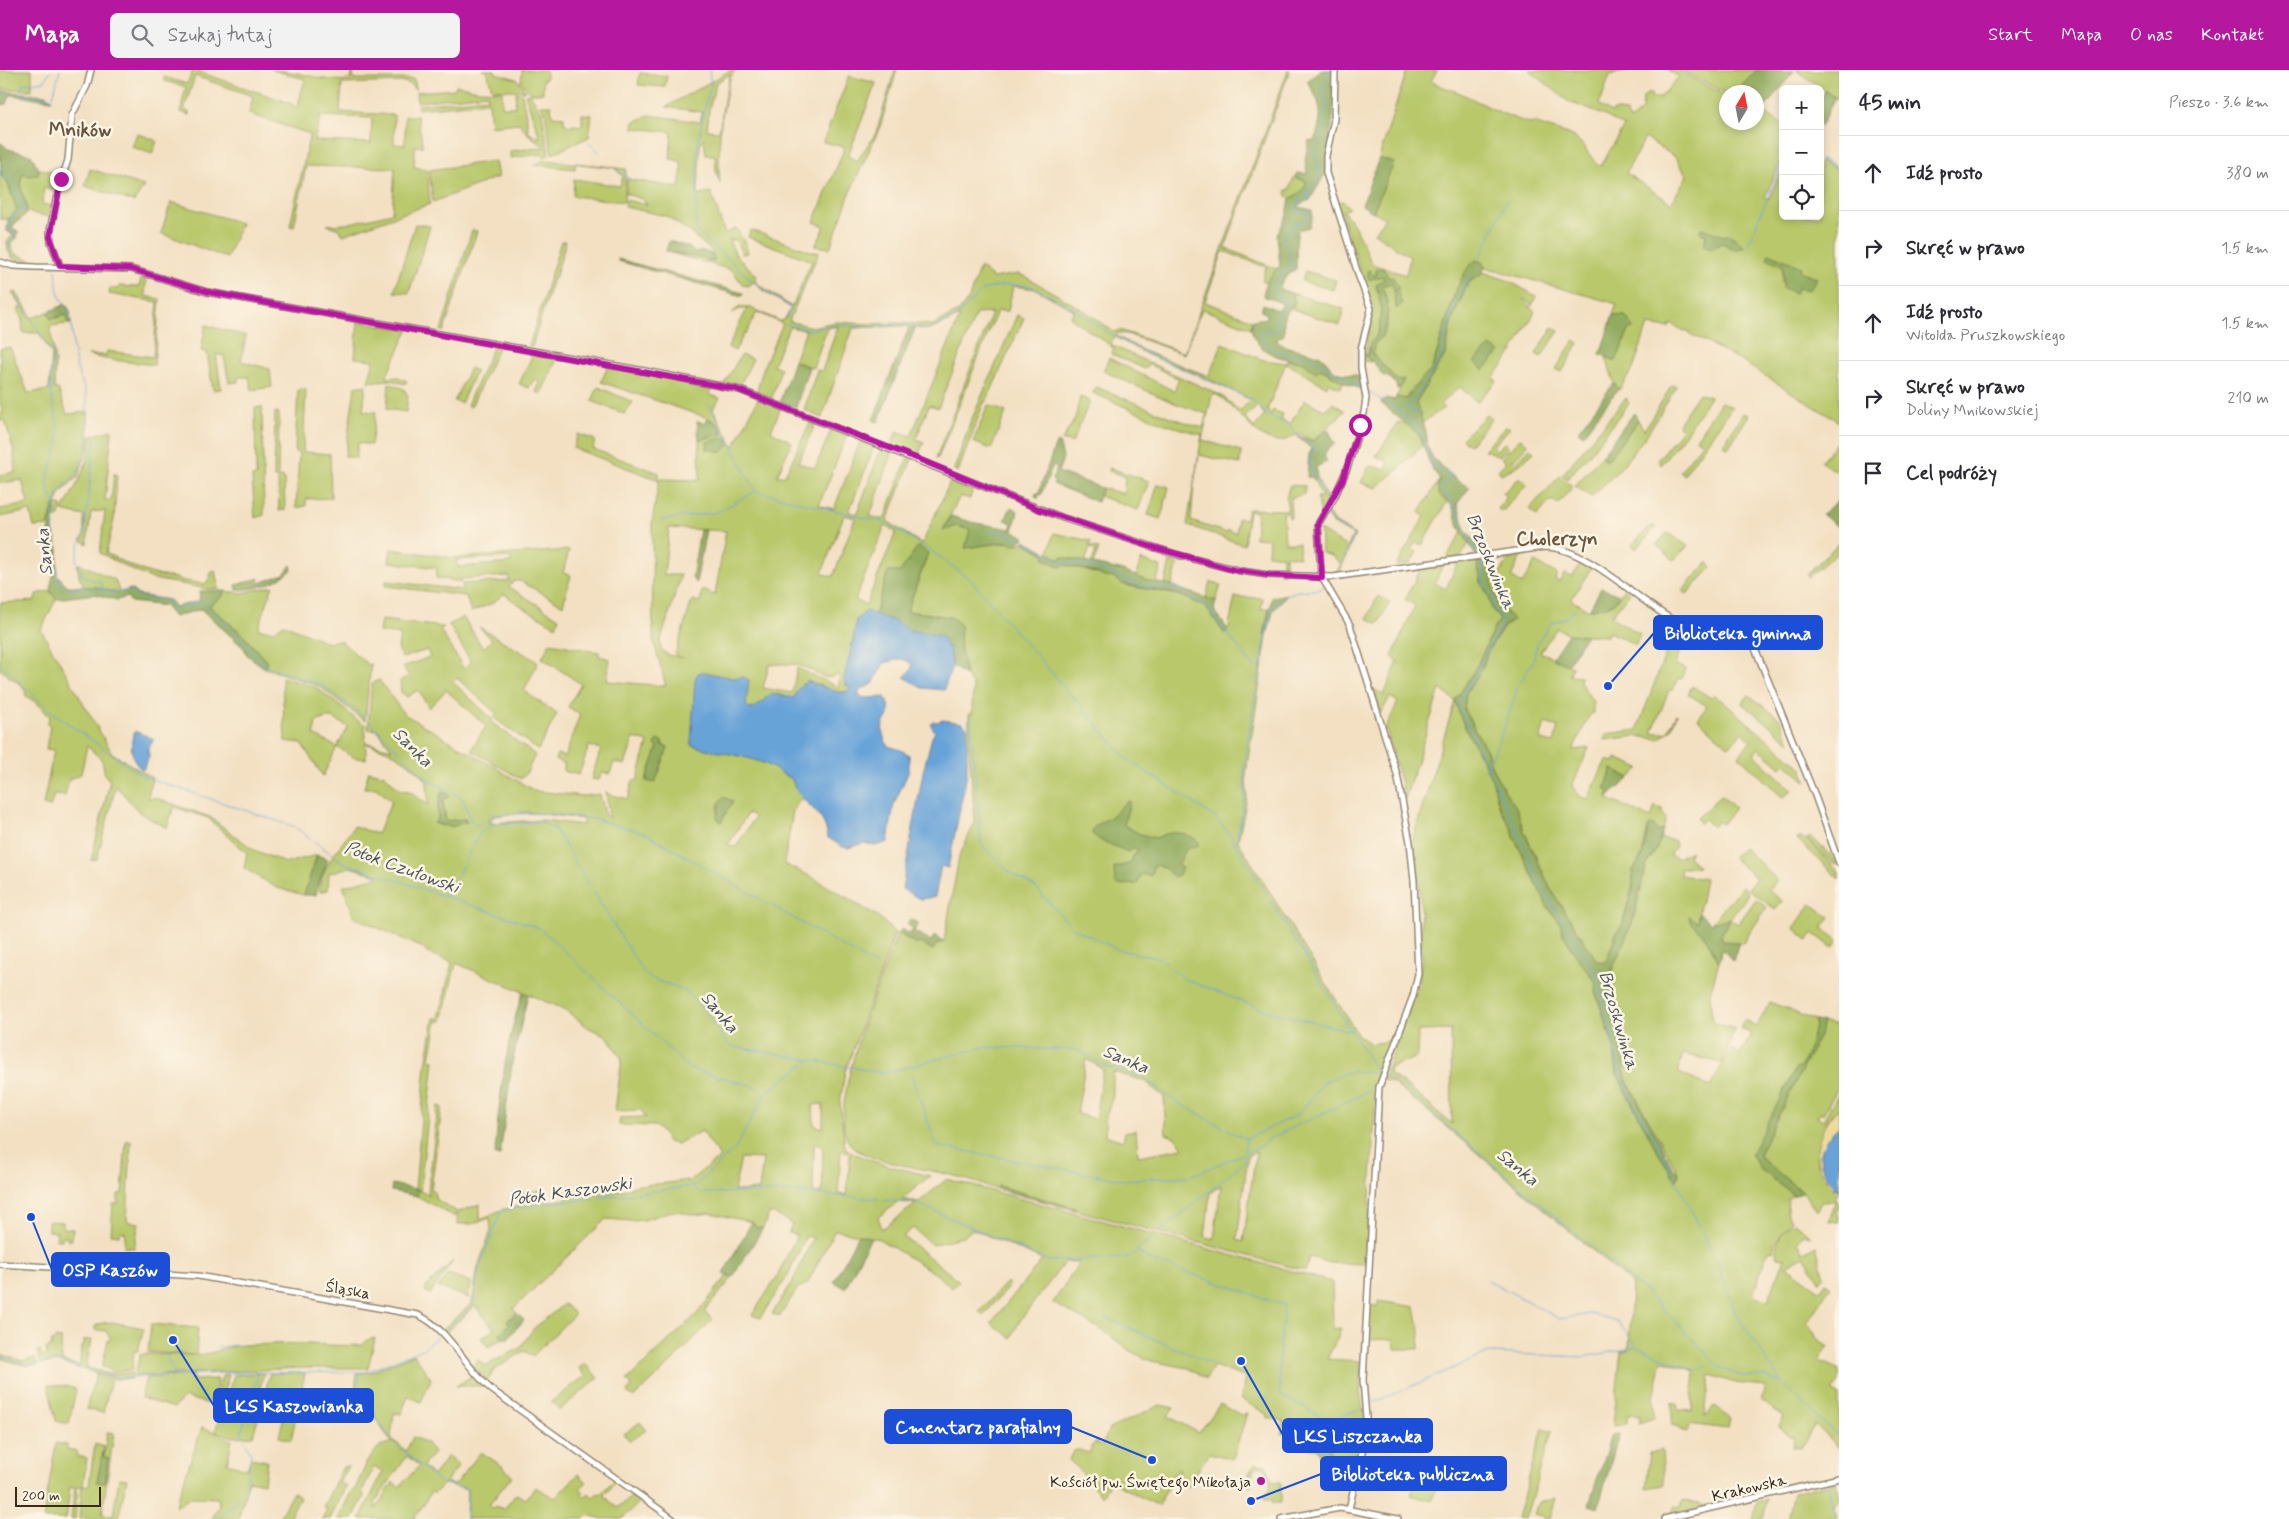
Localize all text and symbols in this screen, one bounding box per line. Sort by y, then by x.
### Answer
search box [110,13,460,58]
text: Mapa [25,20,80,51]
icon: search [128,21,156,49]
text: Szukaj tutaj [168,23,273,48]
text: Start [1988,23,2033,47]
text: Mapa [2061,23,2102,47]
text: O nas [2130,23,2173,47]
text: Kontakt [2201,23,2264,47]
north arrow [1719,85,1764,130]
map controls [1779,85,1824,220]
button: + [1779,85,1824,130]
text: 45 min [1859,89,1921,117]
text: Pieszo · 3.6 km [2169,92,2269,113]
district label: Mników [49,118,111,143]
button: − [1779,130,1824,175]
icon: ahead [1859,159,1887,187]
text: Idź prosto [1906,161,1983,186]
text: 380 m [2226,163,2269,184]
route end [50,168,73,191]
button: locate [1779,175,1824,220]
icon: right [1859,234,1887,262]
text: Skręć w prawo [1906,236,2025,261]
text: 1.5 km [2221,238,2269,259]
text: Idź prosto [1906,300,1983,325]
icon: ahead [1859,309,1887,337]
text: 1.5 km [2221,313,2269,334]
text: Witolda Pruszkowskiego [1906,325,2065,346]
text: Skręć w prawo [1906,375,2025,400]
icon: right [1859,384,1887,412]
text: 210 m [2228,388,2269,409]
text: Doliny Mnikowskiej [1906,400,2038,421]
route start [1349,414,1372,437]
icon: arrive [1859,459,1887,487]
text: Cel podróży [1906,461,1997,486]
water label: Brzoskwinka [1460,510,1521,614]
water label: Sanka [31,527,59,576]
district label: Cholerzyn [1516,527,1598,553]
callout: Biblioteka gminna [1654,616,1822,649]
text: Biblioteka gminna [1664,622,1812,648]
water label: Sanka [387,723,438,773]
water label: Potok Czułowski [341,836,464,900]
water label: Brzoskwinka [1593,968,1644,1073]
water label: Sanka [695,987,744,1039]
water label: Sanka [1099,1040,1152,1080]
water label: Sanka [1492,1143,1543,1192]
water label: Potok Kaszowski [507,1171,635,1212]
callout: OSP Kaszów [52,1253,169,1286]
text: OSP Kaszów [62,1259,158,1283]
street label: Śląska [324,1276,372,1305]
callout: LKS Kaszowianka [214,1389,373,1422]
text: LKS Kaszowianka [224,1395,364,1419]
callout: Cmentarz parafialny [885,1410,1071,1443]
text: Cmentarz parafialny [895,1416,1061,1440]
callout: LKS Liszczanka [1283,1419,1432,1452]
text: LKS Liszczanka [1294,1425,1423,1449]
callout: Biblioteka publiczna [1321,1457,1506,1490]
text: Biblioteka publiczna [1332,1463,1494,1487]
street label: Krakowska [1710,1470,1789,1507]
place label: Kościół pw. Świętego Mikołaja [1050,1472,1251,1494]
marker: Kościół pw. Świętego Mikołaja [1255,1475,1267,1487]
scale bar [15,1484,101,1507]
text: 200 m [22,1487,60,1505]

